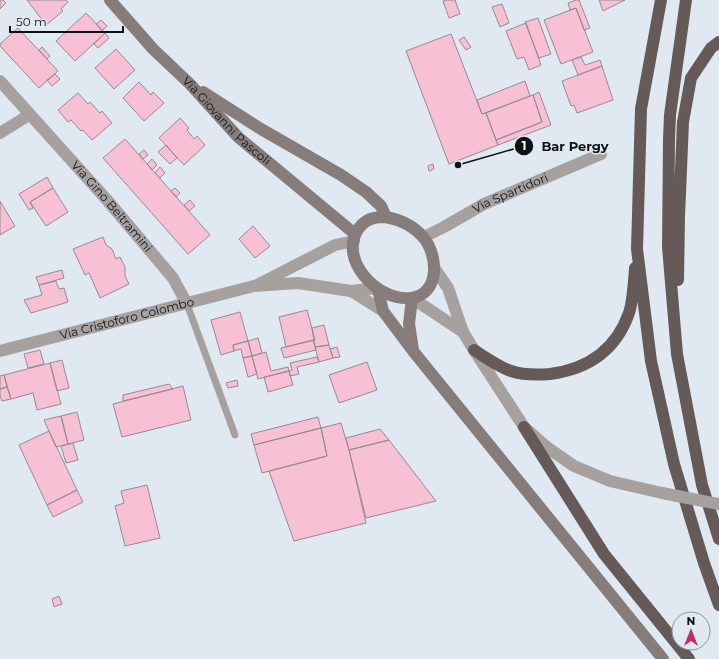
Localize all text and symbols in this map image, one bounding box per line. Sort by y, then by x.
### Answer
scale bar [10,8,123,34]
text: 50 m [16,14,47,29]
street label: Via Giovanni Pascoli [179,73,274,168]
callout: Bar Pergy [514,134,617,159]
text: 1 [522,138,526,153]
text: Bar Pergy [541,138,609,154]
street label: Via Gino Beltramini [68,157,156,255]
street label: Via Spartidori [470,170,550,216]
street label: Via Cristoforo Colombo [58,294,195,342]
north arrow [671,611,711,651]
text: N [687,614,695,628]

